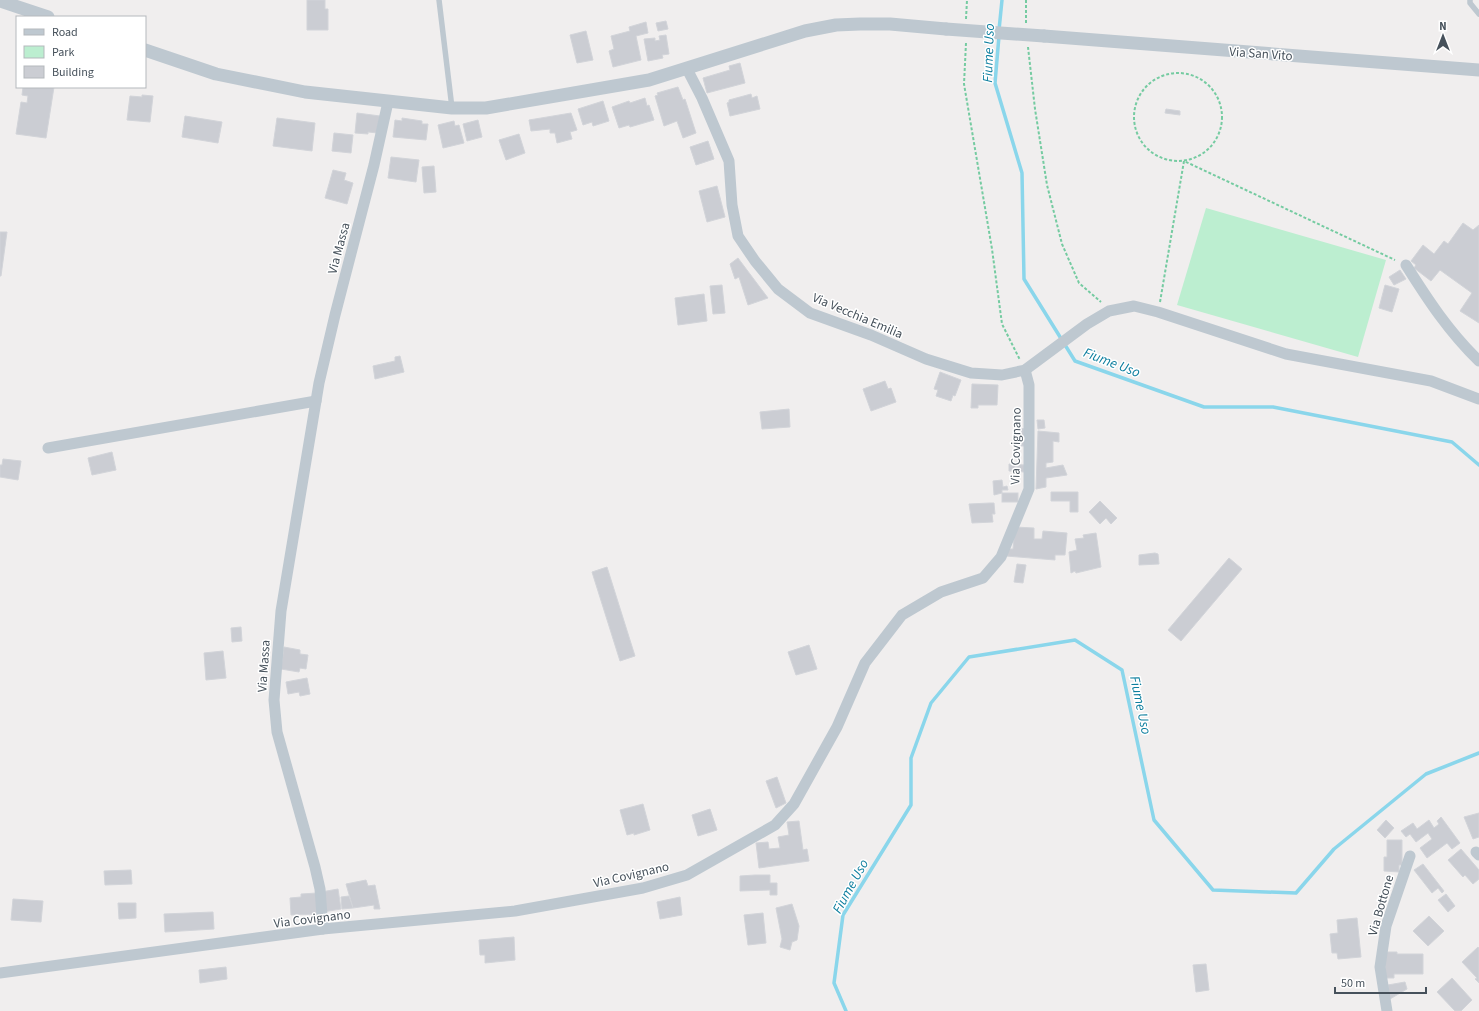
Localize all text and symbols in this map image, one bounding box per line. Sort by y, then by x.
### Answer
legend [16,16,146,88]
north arrow [1423,16,1463,56]
text: N [1439,19,1447,34]
water label: Fiume Uso [978,23,1000,83]
text: Road [52,24,78,41]
street label: Via San Vito [1229,43,1293,65]
text: Park [52,44,74,61]
text: Building [52,64,94,81]
street label: Via Massa [323,221,354,276]
street label: Via Vecchia Emilia [809,289,906,343]
water label: Fiume Uso [1080,343,1143,383]
street label: Via Covignano [1006,407,1026,485]
street label: Via Massa [253,639,275,693]
water label: Fiume Uso [1124,674,1156,736]
water label: Fiume Uso [828,856,874,917]
street label: Via Covignano [592,858,671,892]
street label: Via Bottone [1364,873,1398,938]
street label: Via Covignano [273,905,351,933]
scale bar [1335,969,1426,995]
text: 50 m [1341,975,1365,992]

